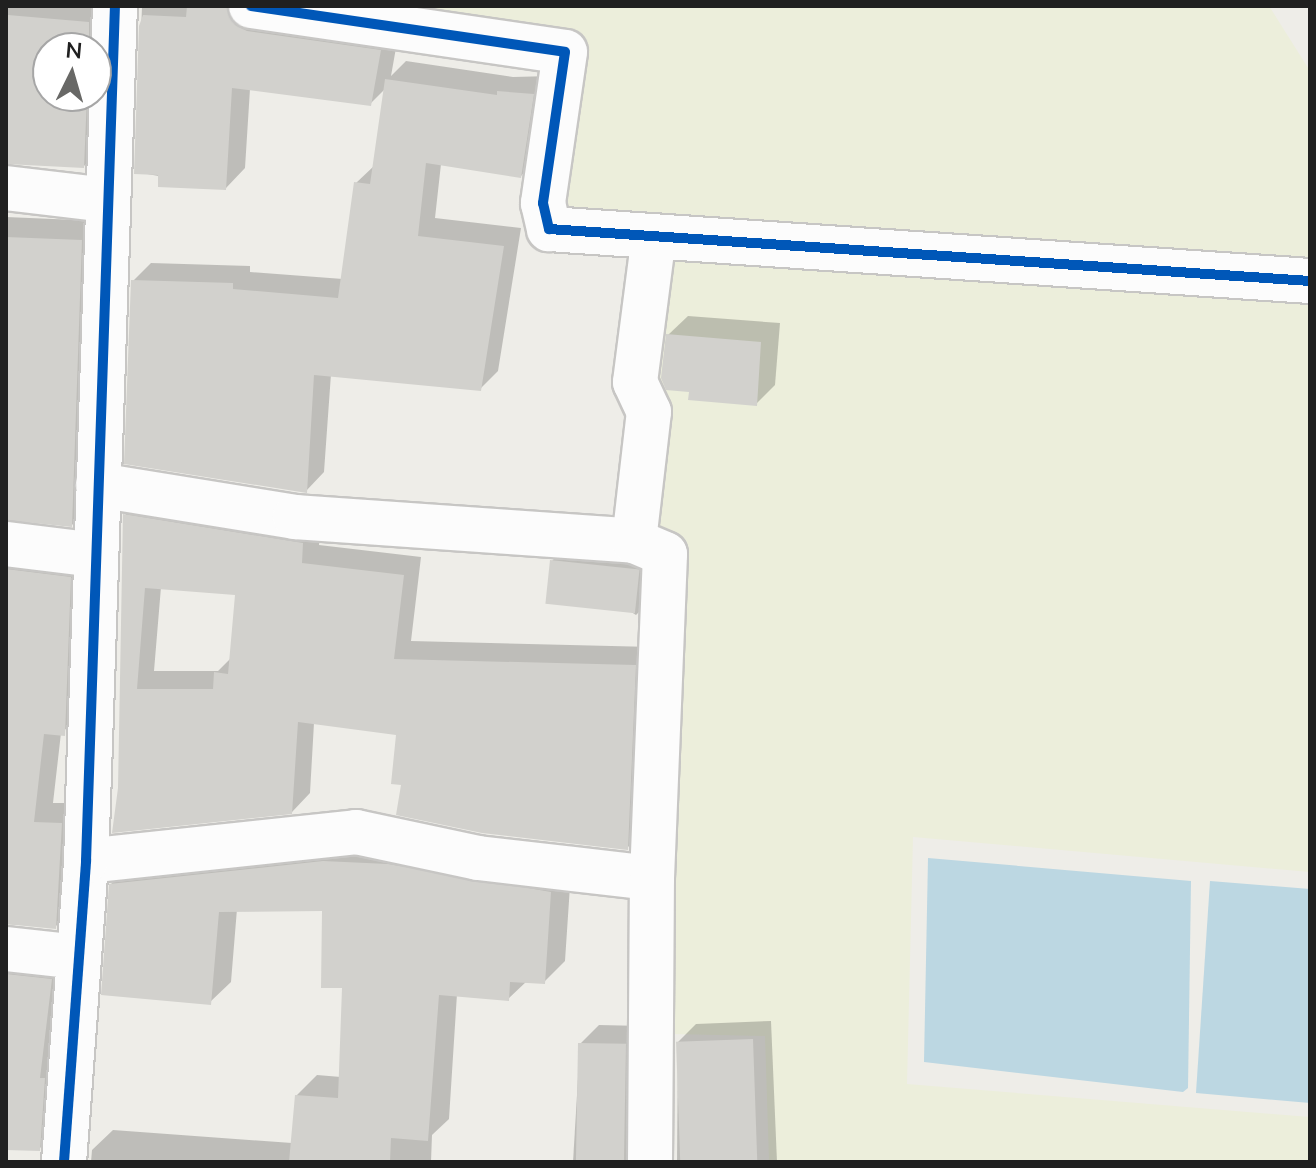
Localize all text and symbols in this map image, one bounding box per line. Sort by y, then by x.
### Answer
north arrow [32,32,112,112]
text: N [64,35,83,65]

